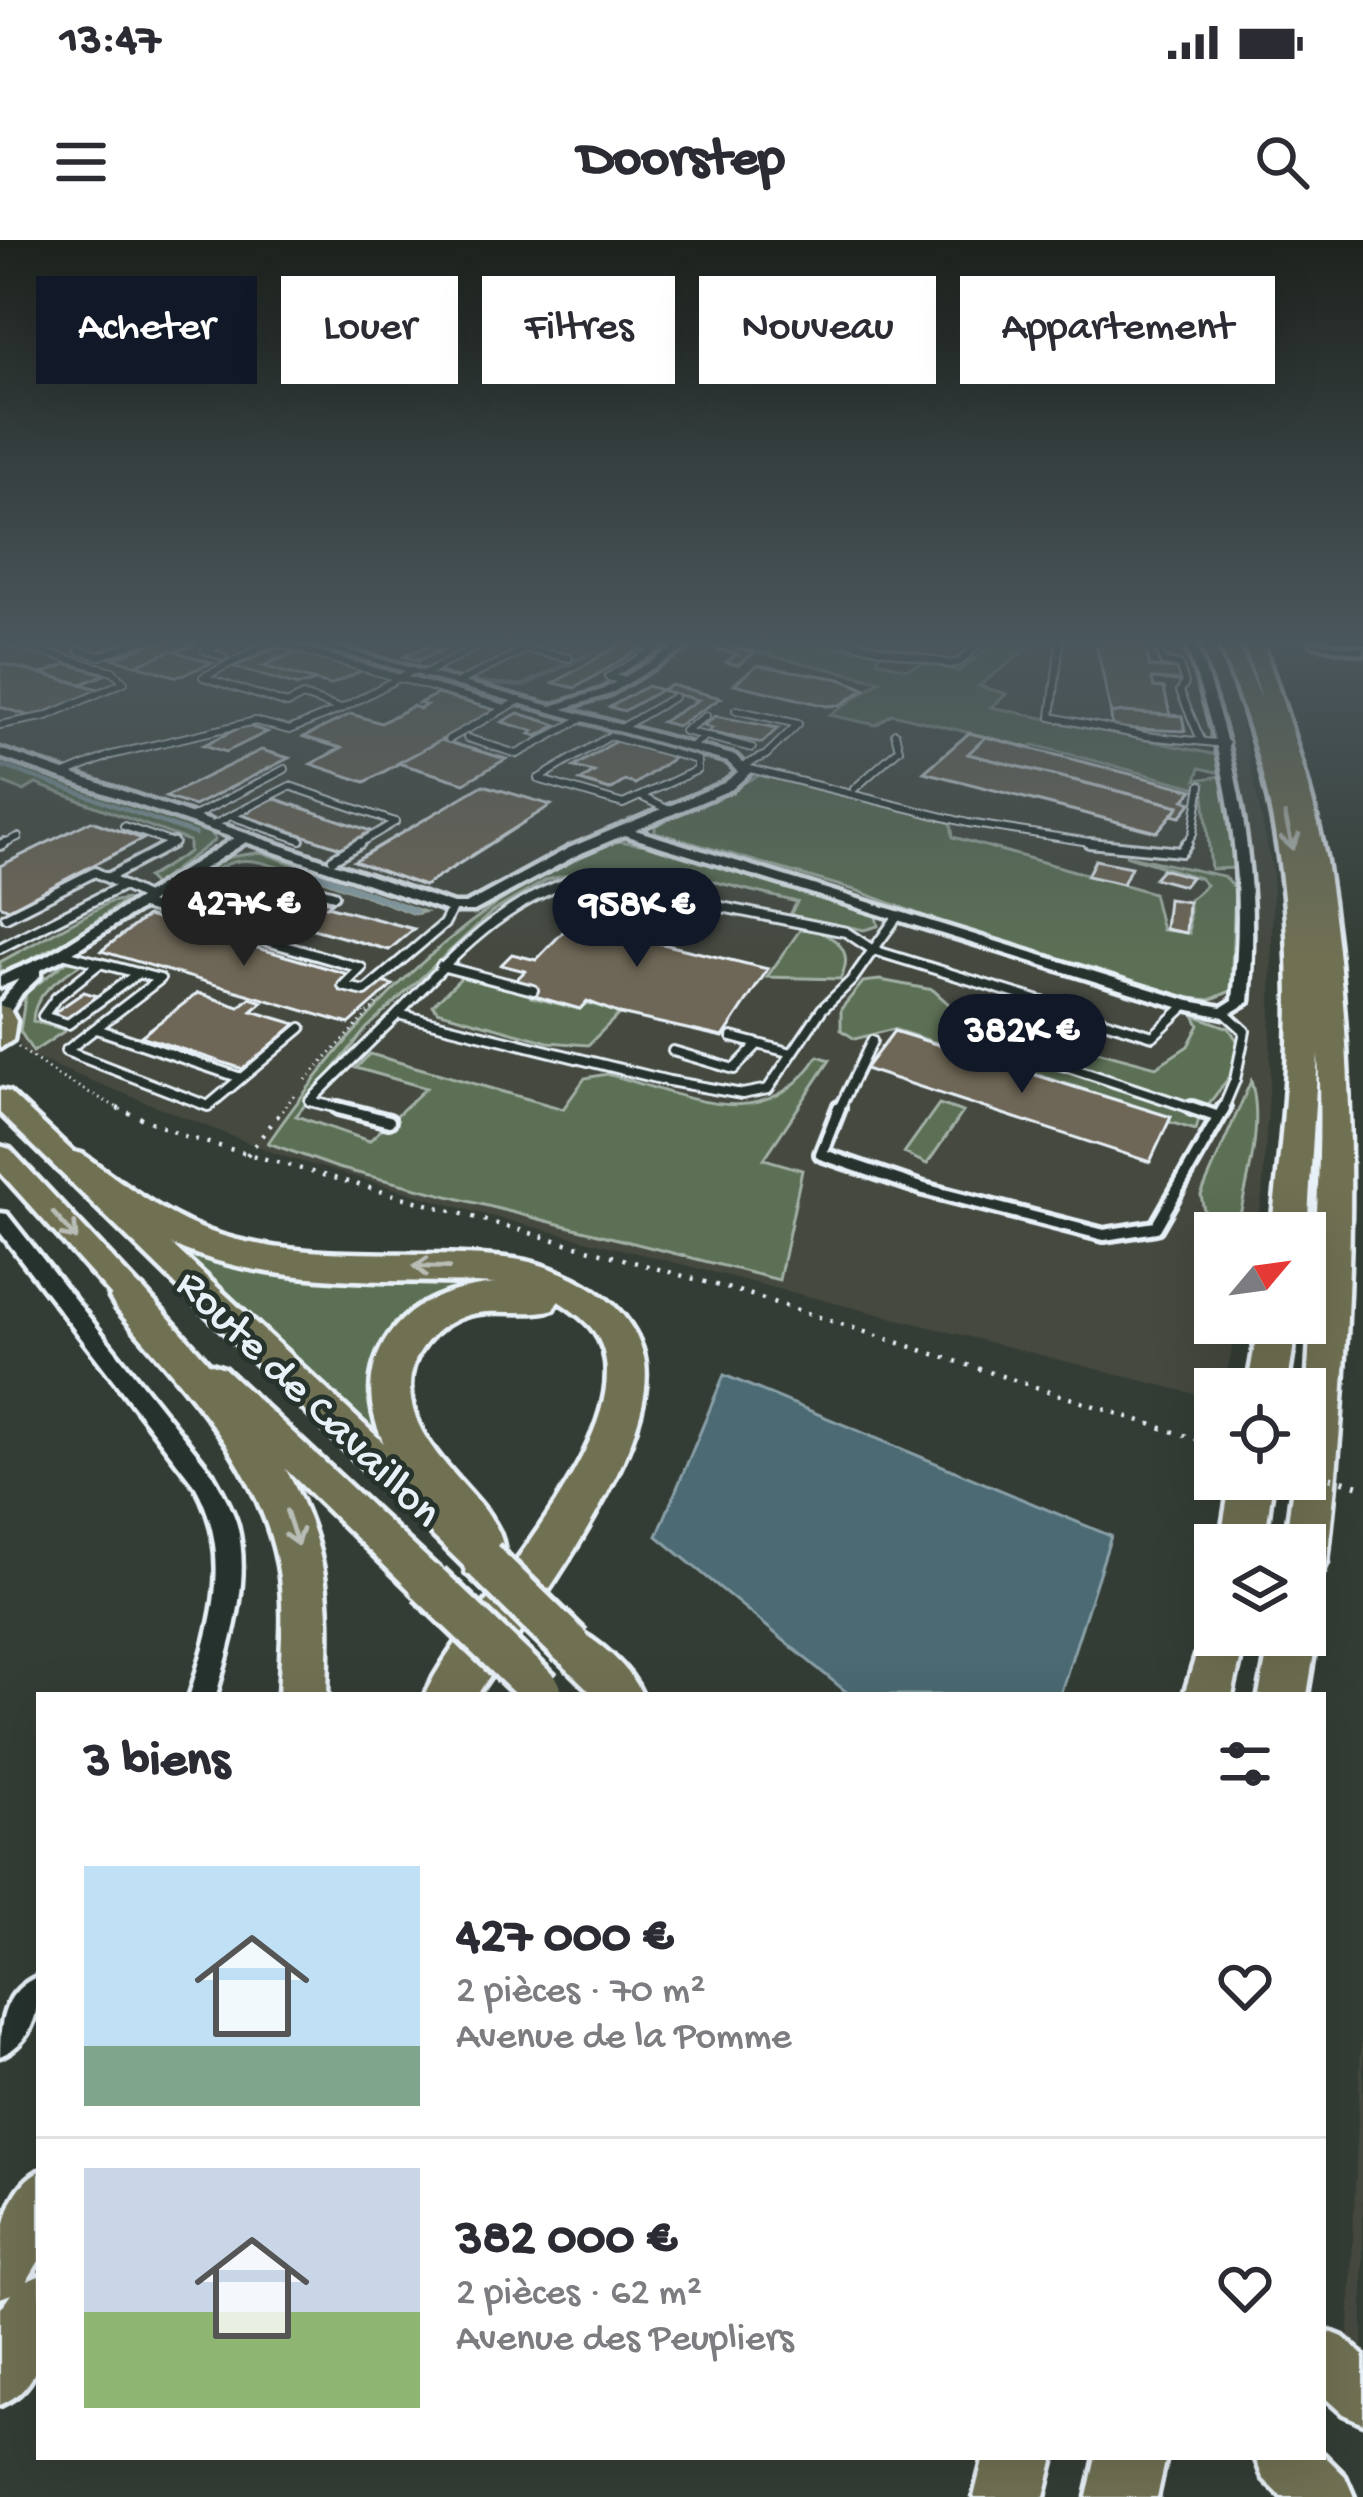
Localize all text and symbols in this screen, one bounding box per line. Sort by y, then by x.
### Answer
text: 13:47 [60,16,160,69]
icon: menu [48,129,114,195]
icon: search [1249,129,1315,195]
text: Doorstep [578,130,785,194]
chip: Acheter [36,276,257,384]
chip: Louer [281,276,458,384]
chip: Filtres [482,276,675,384]
chip: Nouveau [699,276,936,384]
chip: Appartement [960,276,1275,384]
one-way arrow [1278,813,1301,851]
pin: 427K € [146,867,342,969]
pin: 958K € [539,868,735,970]
text: 427K € [188,883,300,929]
text: 958K € [579,884,695,930]
pin: 382K € [924,994,1120,1096]
text: 382K € [965,1010,1079,1056]
one-way arrow [51,1211,78,1241]
north arrow [1194,1212,1326,1344]
map controls [1194,1212,1326,1656]
one-way arrow [412,1255,451,1278]
street label: Route de Cavaillon [163,1260,451,1541]
button: locate [1194,1368,1326,1500]
one-way arrow [283,1508,305,1546]
button: layers [1194,1524,1326,1656]
icon: filters [1212,1731,1278,1797]
text: 3 biens [84,1734,230,1794]
text: 427 000 € [456,1910,673,1970]
icon: home [180,1914,324,2058]
icon: heart [1212,1953,1278,2019]
text: 2 pièces · 70 m² [456,1970,705,2016]
text: Avenue de la Pomme [456,2016,791,2062]
text: 382 000 € [456,2212,677,2272]
icon: home [180,2216,324,2360]
icon: heart [1212,2255,1278,2321]
text: 2 pièces · 62 m² [456,2272,702,2318]
text: Avenue des Peupliers [456,2318,794,2364]

